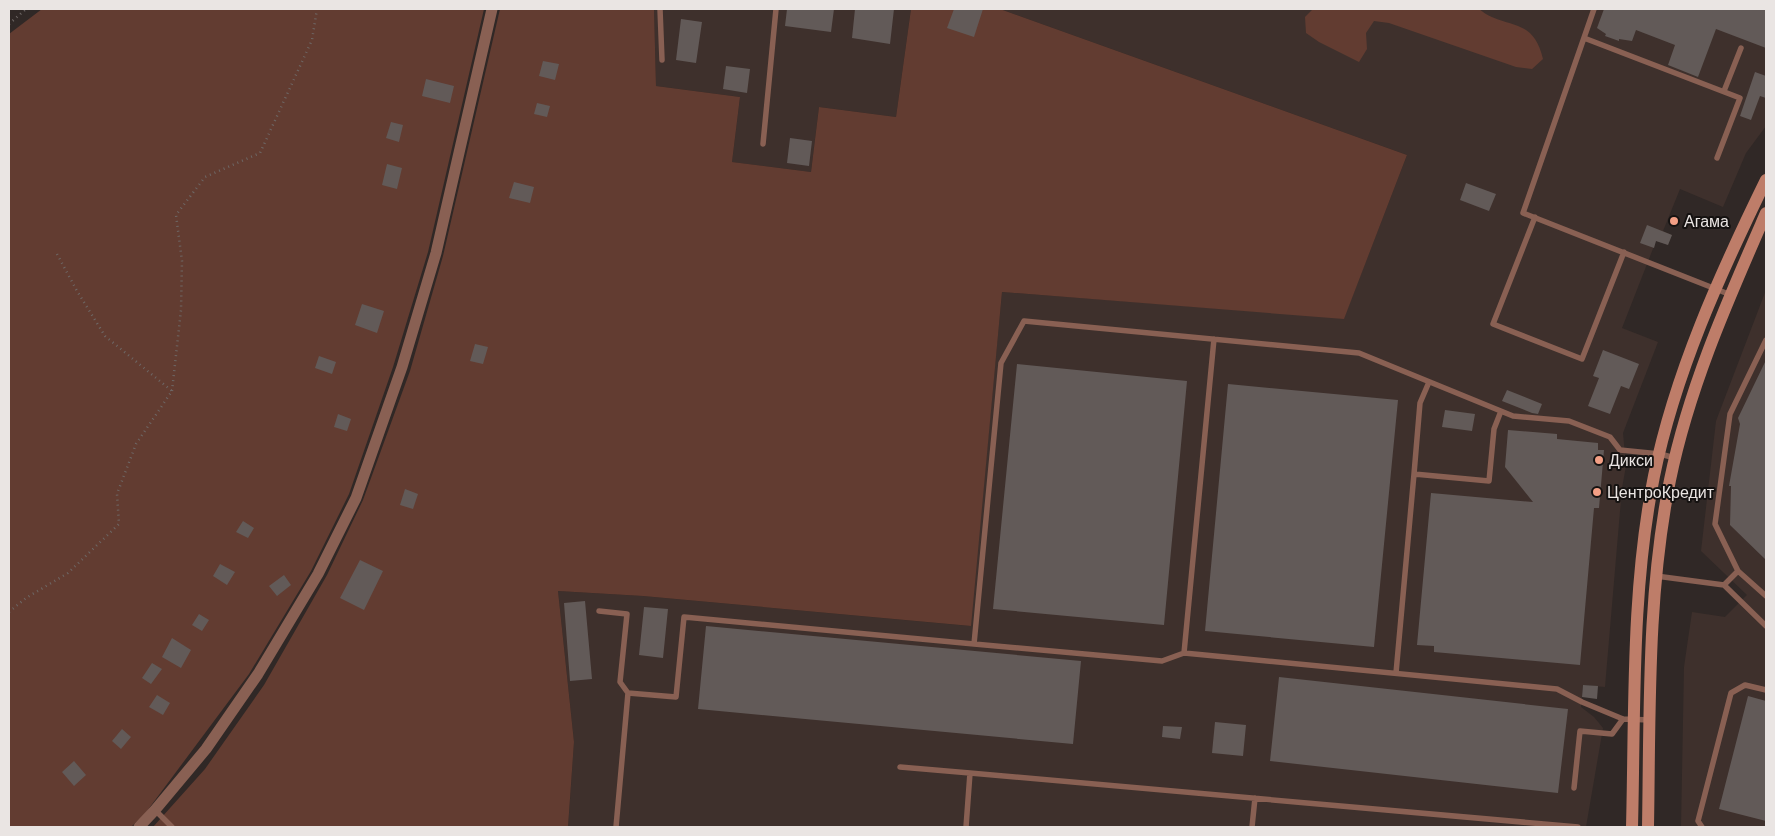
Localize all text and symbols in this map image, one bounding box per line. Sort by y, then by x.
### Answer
place label: Агама [1684,213,1729,230]
marker: Агама [1668,215,1680,227]
place label: Дикси [1609,452,1653,469]
marker: Дикси [1593,454,1605,466]
place label: ЦентроКредит [1607,484,1715,501]
marker: ЦентроКредит [1591,486,1603,498]

